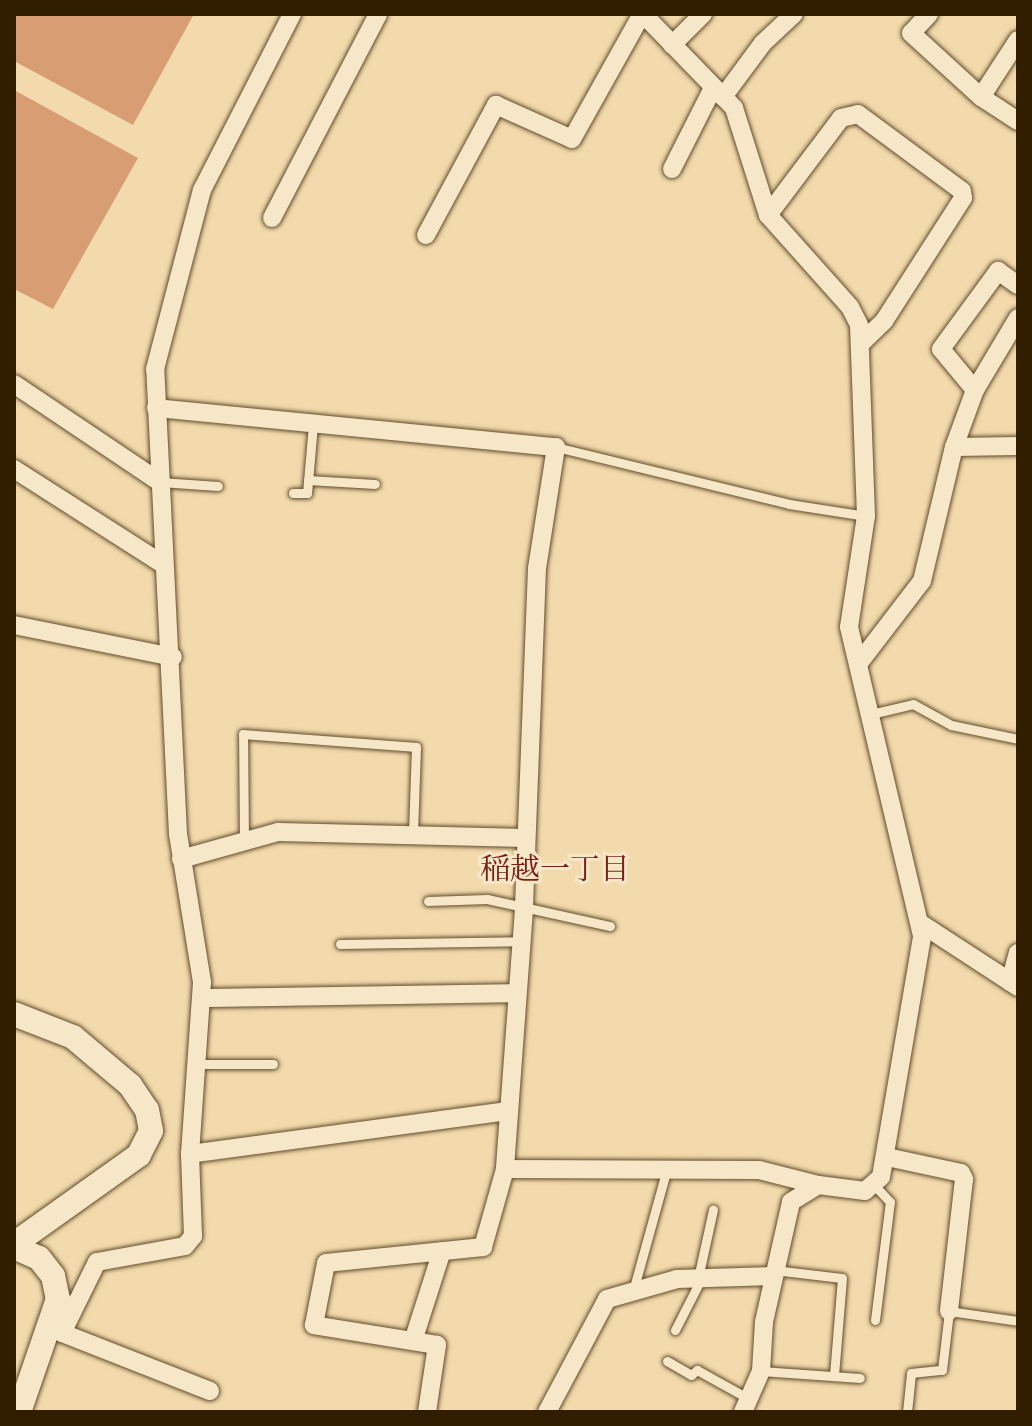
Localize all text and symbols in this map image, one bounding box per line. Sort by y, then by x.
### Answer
district label: 稲越一丁目 [480,851,630,887]

